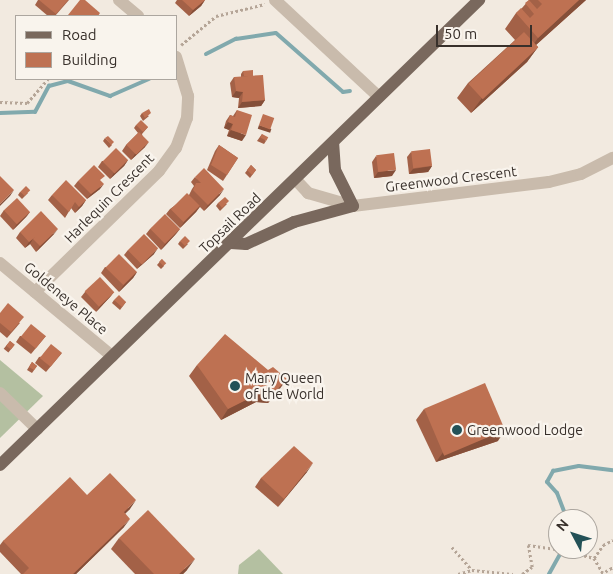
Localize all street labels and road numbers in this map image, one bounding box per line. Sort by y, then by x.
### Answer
street label: Harlequin Crescent [61,150,157,246]
street label: Greenwood Crescent [384,163,518,195]
street label: Topsail Road [196,189,264,257]
street label: Goldeneye Place [21,258,111,338]

